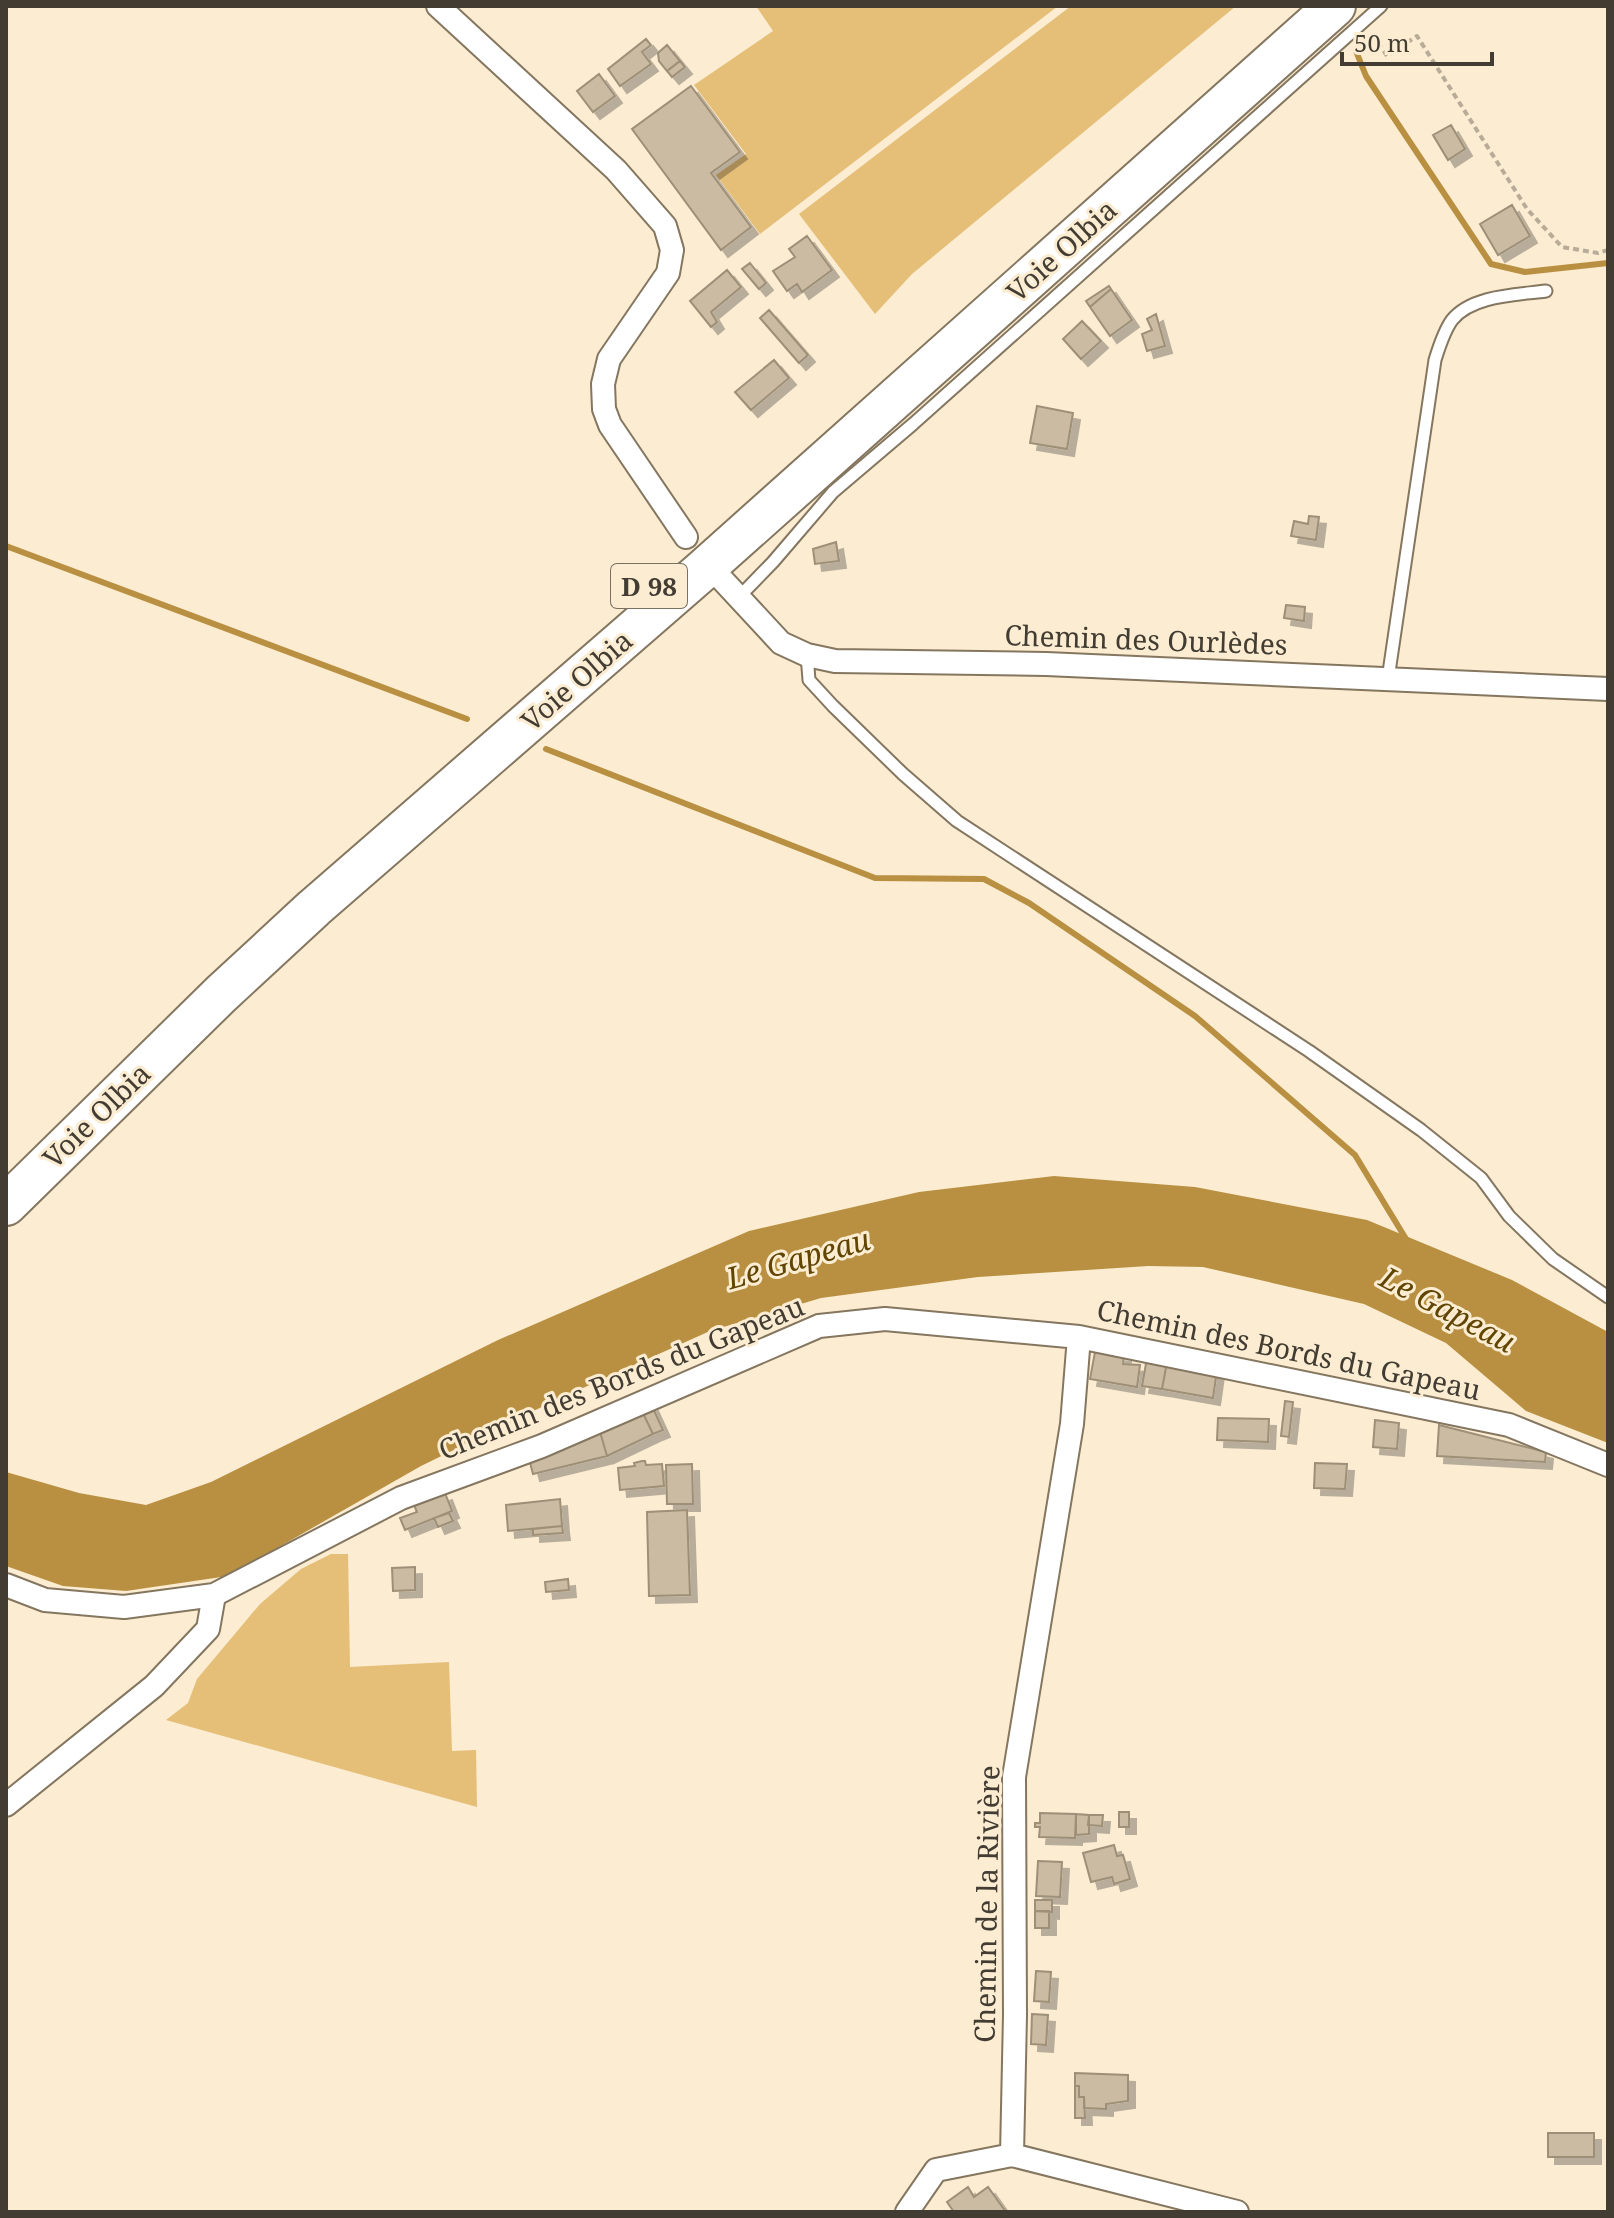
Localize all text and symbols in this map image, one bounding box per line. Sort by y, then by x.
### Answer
scale bar [1342,16,1492,66]
text: 50 m [1354,26,1410,59]
street label: Voie Olbia [998,190,1124,310]
road number: D 98 [611,564,687,608]
street label: Chemin des Ourlèdes [1004,615,1288,663]
street label: Voie Olbia [512,621,640,739]
street label: Voie Olbia [34,1054,158,1176]
water label: Le Gapeau [720,1218,875,1298]
water label: Le Gapeau [1372,1256,1523,1362]
street label: Chemin des Bords du Gapeau [432,1286,810,1468]
street label: Chemin des Bords du Gapeau [1094,1290,1485,1408]
street label: Chemin de la Rivière [965,1765,1007,2043]

